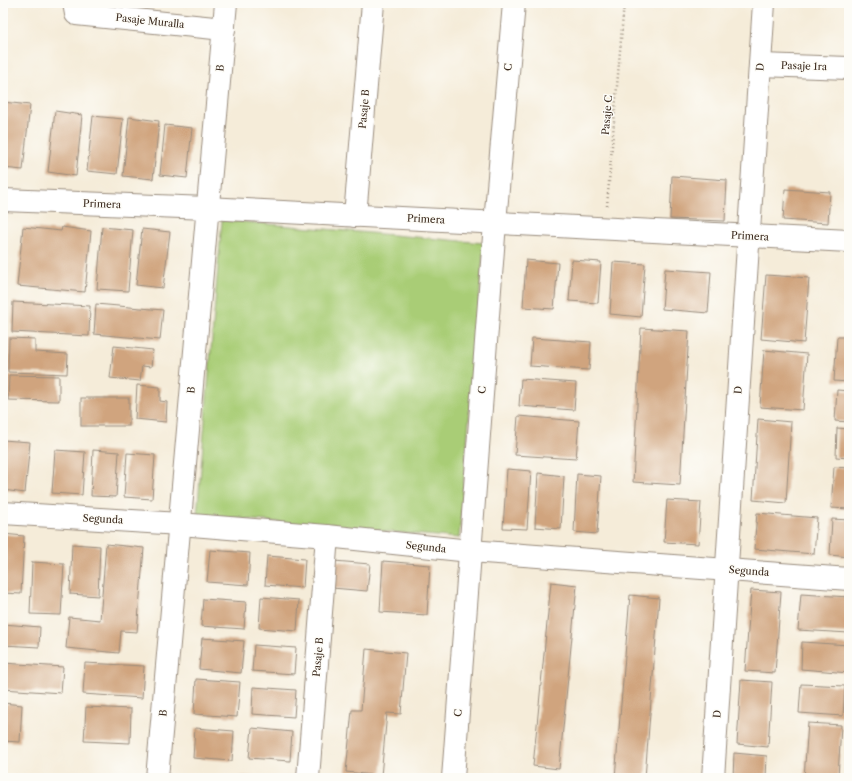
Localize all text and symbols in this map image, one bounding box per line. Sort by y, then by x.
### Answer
street label: Pasaje Muralla [115,11,186,31]
street label: Pasaje 1ra [781,59,828,73]
street label: C [501,62,515,71]
street label: D [753,63,767,71]
street label: B [213,64,227,72]
street label: Pasaje B [356,89,372,129]
street label: Pasaje C [599,94,615,136]
street label: Primera [83,197,122,211]
street label: Primera [407,212,446,227]
street label: Primera [731,229,770,244]
street label: C [475,385,489,394]
street label: B [184,386,198,394]
street label: D [731,386,745,394]
street label: Segunda [82,511,124,527]
street label: Segunda [405,538,448,556]
street label: Segunda [728,563,770,579]
street label: Pasaje B [310,637,326,677]
street label: C [451,708,465,717]
street label: B [156,709,170,717]
street label: D [710,710,724,718]

